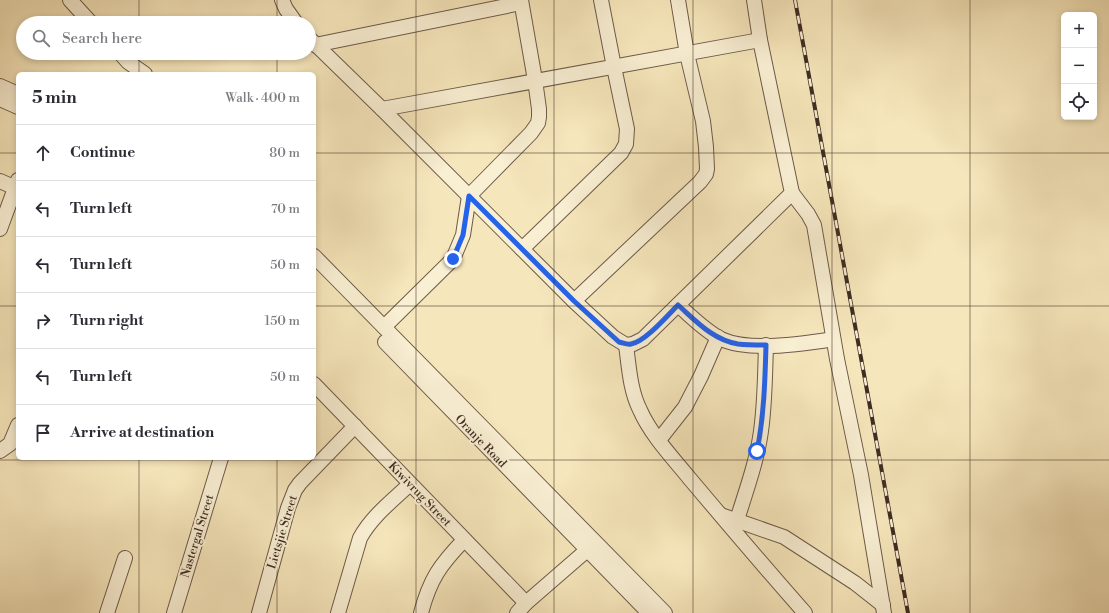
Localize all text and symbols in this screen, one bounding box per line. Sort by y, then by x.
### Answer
map controls [1061,12,1097,120]
button: + [1061,12,1097,48]
search box [16,16,316,60]
icon: search [30,27,52,49]
text: Search here [62,29,142,48]
button: − [1061,48,1097,84]
button: locate [1061,84,1097,120]
text: 5 min [32,87,77,109]
text: Walk · 400 m [225,90,300,106]
icon: ahead [32,142,54,164]
text: Continue [70,143,135,162]
text: 80 m [269,145,300,161]
icon: left [32,198,54,220]
text: Turn left [70,199,132,218]
text: 70 m [271,201,300,217]
route end [444,250,462,268]
icon: left [32,254,54,276]
text: Turn left [70,255,132,274]
text: 50 m [270,257,300,273]
icon: right [32,310,54,332]
text: Turn right [70,311,144,330]
text: 150 m [265,313,300,329]
icon: left [32,366,54,388]
text: Turn left [70,367,132,386]
text: 50 m [270,369,300,385]
street label: Oranje Road [452,412,510,471]
icon: arrive [32,422,54,444]
text: Arrive at destination [70,423,214,442]
route start [748,442,766,460]
street label: Kiwivrug Street [385,459,455,530]
street label: Nastergal Street [178,492,217,580]
street label: Lietsjie Street [264,493,301,571]

